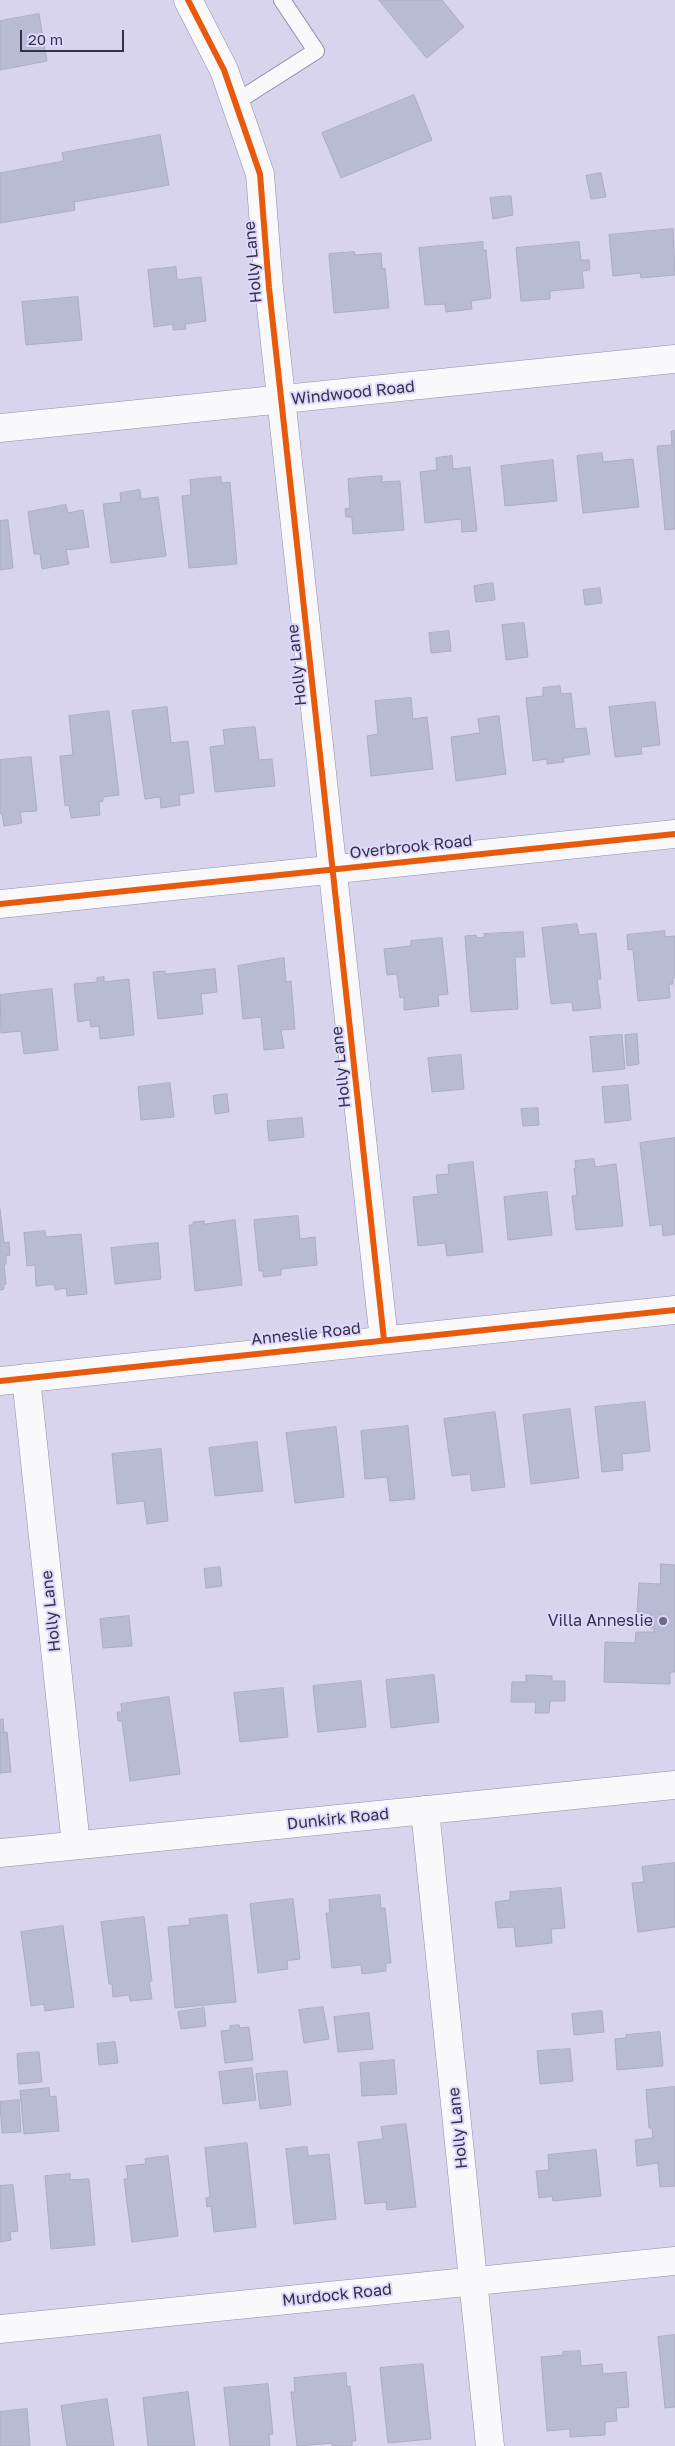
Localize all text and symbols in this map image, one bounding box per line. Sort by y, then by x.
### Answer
scale bar [22,20,126,52]
text: 20 m [28,30,63,48]
street label: Holly Lane [240,220,266,304]
street label: Windwood Road [290,377,416,409]
street label: Holly Lane [283,623,311,707]
street label: Overbrook Road [349,831,473,863]
street label: Holly Lane [327,1025,355,1109]
street label: Anneslie Road [250,1319,362,1349]
street label: Holly Lane [37,1569,65,1653]
place label: Villa Anneslie [548,1611,653,1631]
marker: Villa Anneslie [657,1615,669,1627]
street label: Dunkirk Road [286,1804,390,1834]
street label: Holly Lane [444,2086,472,2170]
street label: Murdock Road [281,2280,393,2310]

